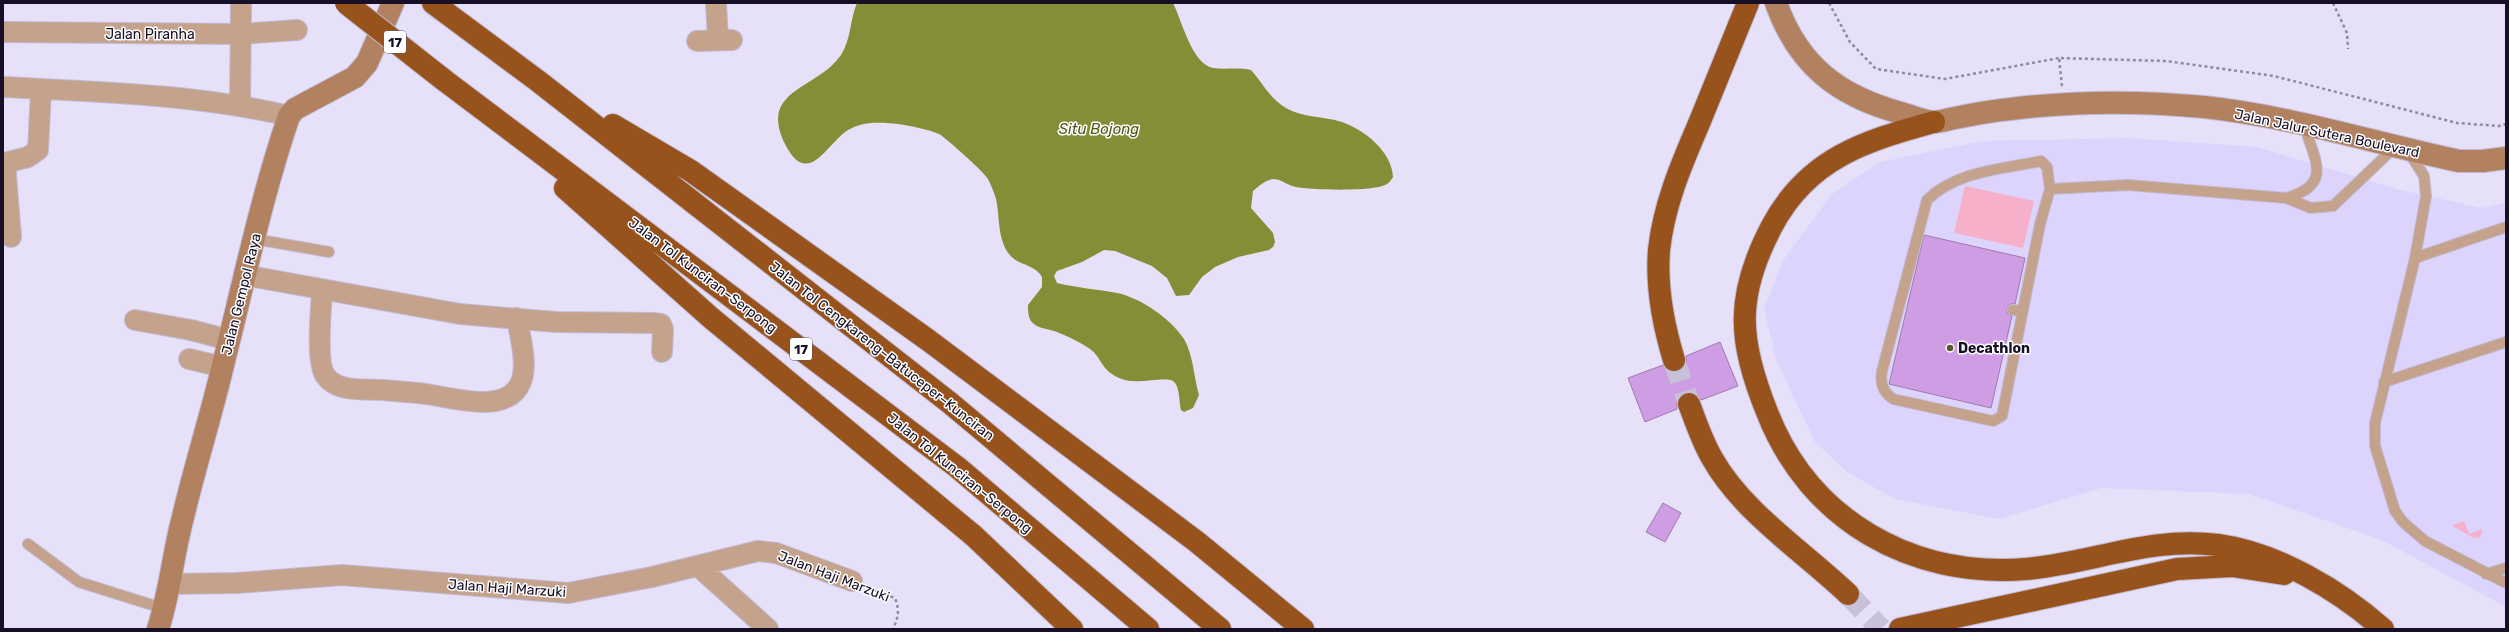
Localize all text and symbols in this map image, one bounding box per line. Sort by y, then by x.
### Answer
street label: Jalan Piranha [105,26,195,43]
road number: 17 [384,31,406,53]
street label: Jalan Jalur Sutera Boulevard [2233,106,2421,161]
water label: Situ Bojong [1059,120,1139,138]
street label: Jalan Tol Kunciran–Serpong [625,214,780,337]
street label: Jalan Gempol Raya [218,232,265,357]
street label: Jalan Tol Cengkareng–Batuceper–Kunciran [766,258,997,444]
road number: 17 [790,338,812,360]
place label: Decathlon [1958,340,2030,357]
marker: Decathlon [1945,343,1955,353]
street label: Jalan Tol Kunciran–Serpong [884,410,1035,537]
street label: Jalan Haji Marzuki [776,547,892,606]
street label: Jalan Haji Marzuki [447,576,567,601]

